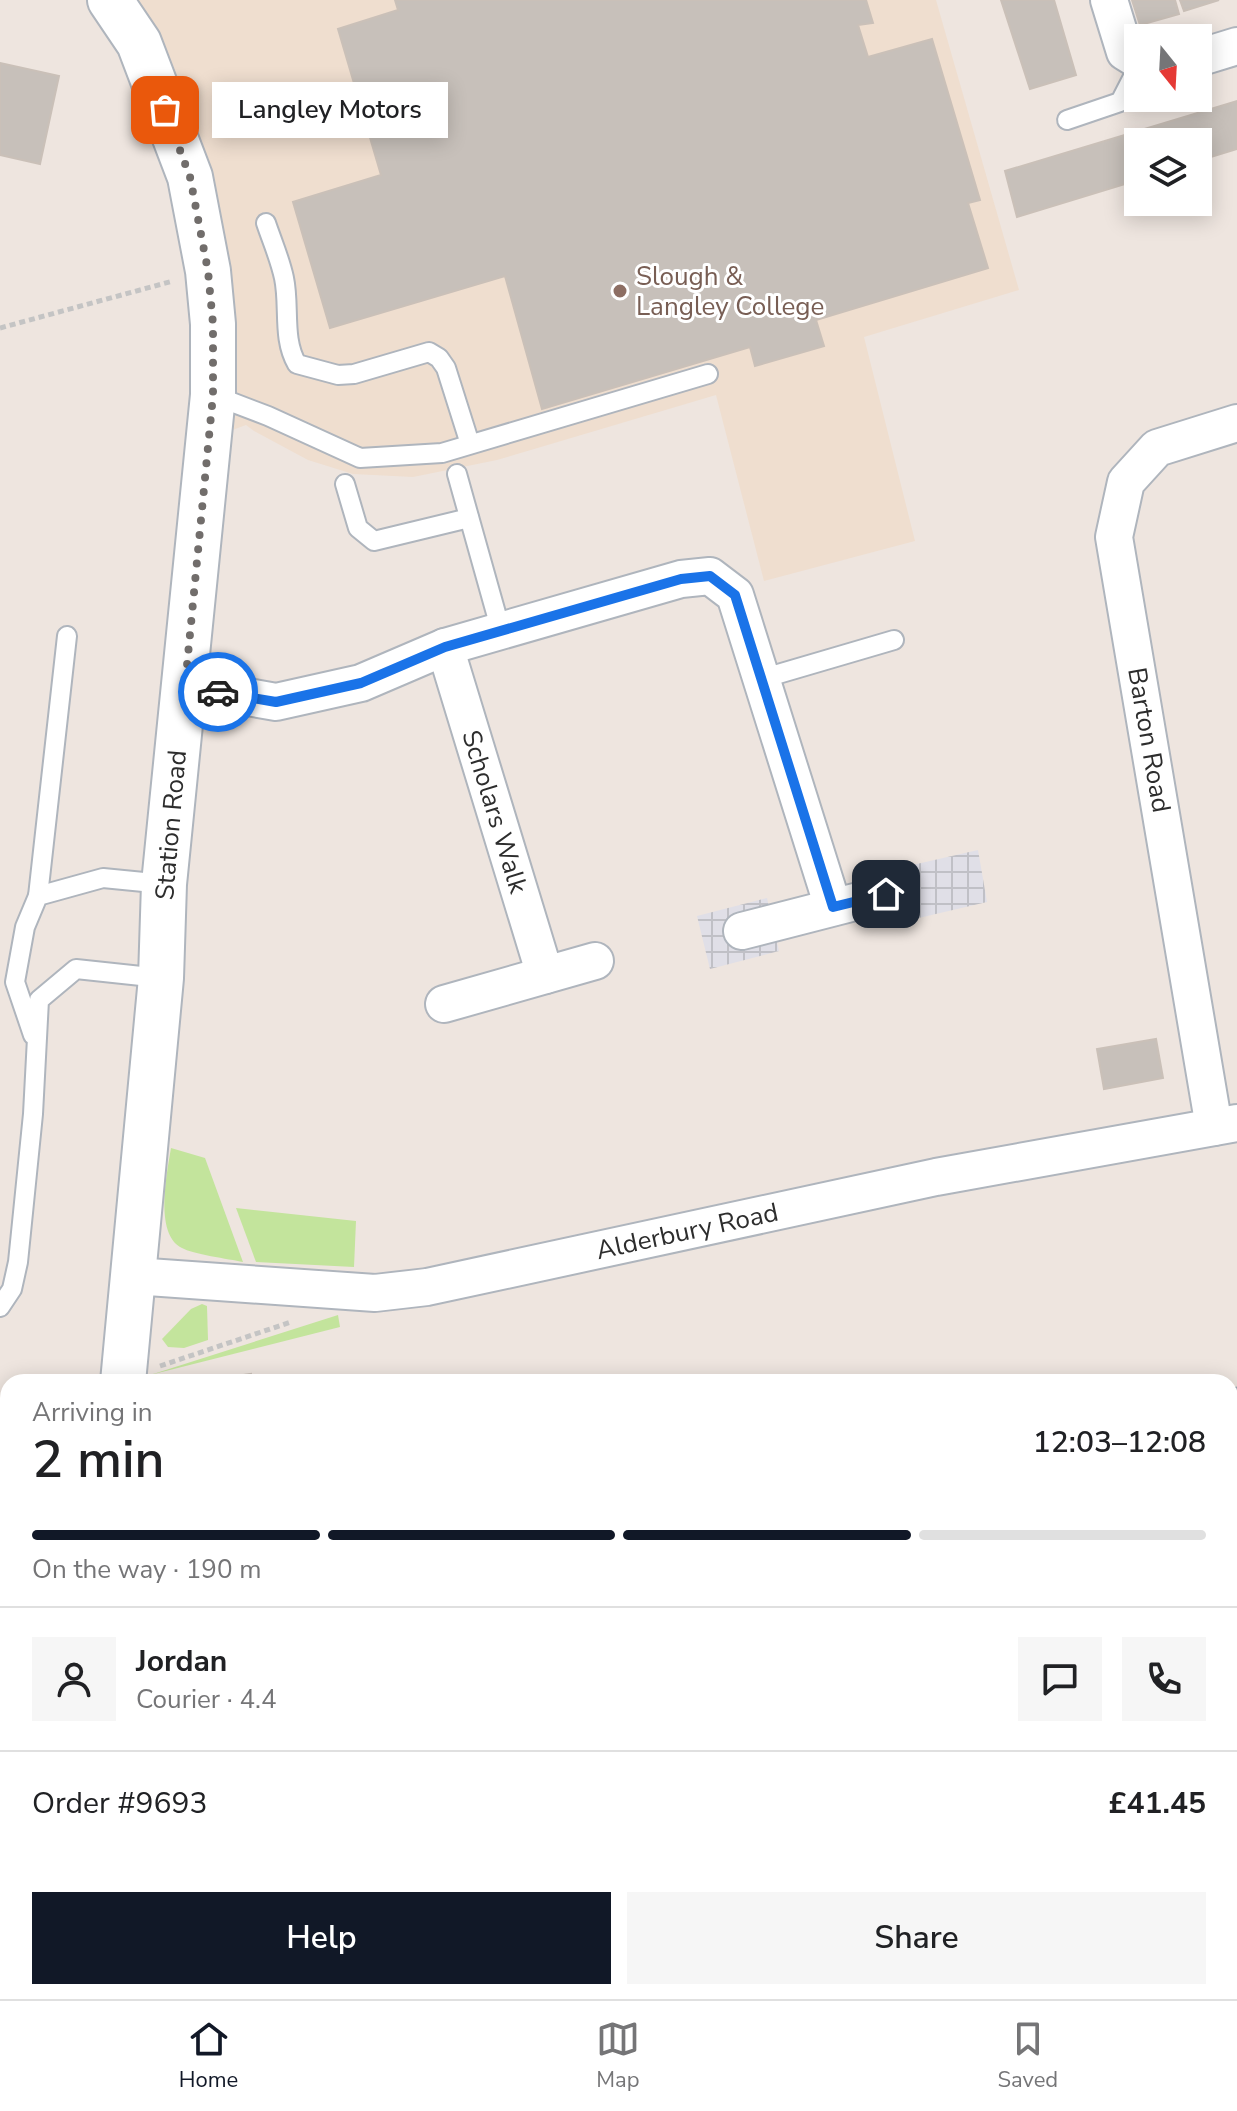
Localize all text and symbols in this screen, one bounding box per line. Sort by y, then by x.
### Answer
north arrow [1124,24,1212,112]
map controls [1124,24,1212,216]
pin [131,76,199,144]
callout: Langley Motors [213,82,449,138]
icon: bag [143,88,187,132]
text: Langley Motors [238,92,422,127]
button: layers [1124,128,1212,216]
place label: Slough & Langley College [636,259,824,324]
marker: Slough & Langley College [611,282,629,300]
courier [178,652,258,732]
street label: Barton Road [1119,665,1179,815]
icon: car [196,670,240,714]
street label: Scholars Walk [454,726,537,898]
street label: Station Road [147,749,195,901]
pin [852,860,920,928]
icon: home [864,872,908,916]
street label: Alderbury Road [593,1194,781,1267]
text: Arriving in [32,1395,153,1430]
text: 12:03–12:08 [1033,1422,1206,1463]
text: 2 min [32,1424,165,1495]
text: On the way · 190 m [32,1552,261,1587]
button: person [32,1637,116,1721]
button: chat [1018,1637,1102,1721]
button: phone [1122,1637,1206,1721]
text: Jordan [136,1641,227,1682]
text: Courier · 4.4 [136,1682,277,1717]
text: Order #9693 [32,1783,207,1824]
text: £41.45 [1109,1783,1206,1824]
button: Help [32,1892,611,1984]
button: Share [627,1892,1206,1984]
tab: Home [179,2017,238,2095]
tab: Map [596,2017,640,2095]
tab: Saved [997,2017,1058,2095]

